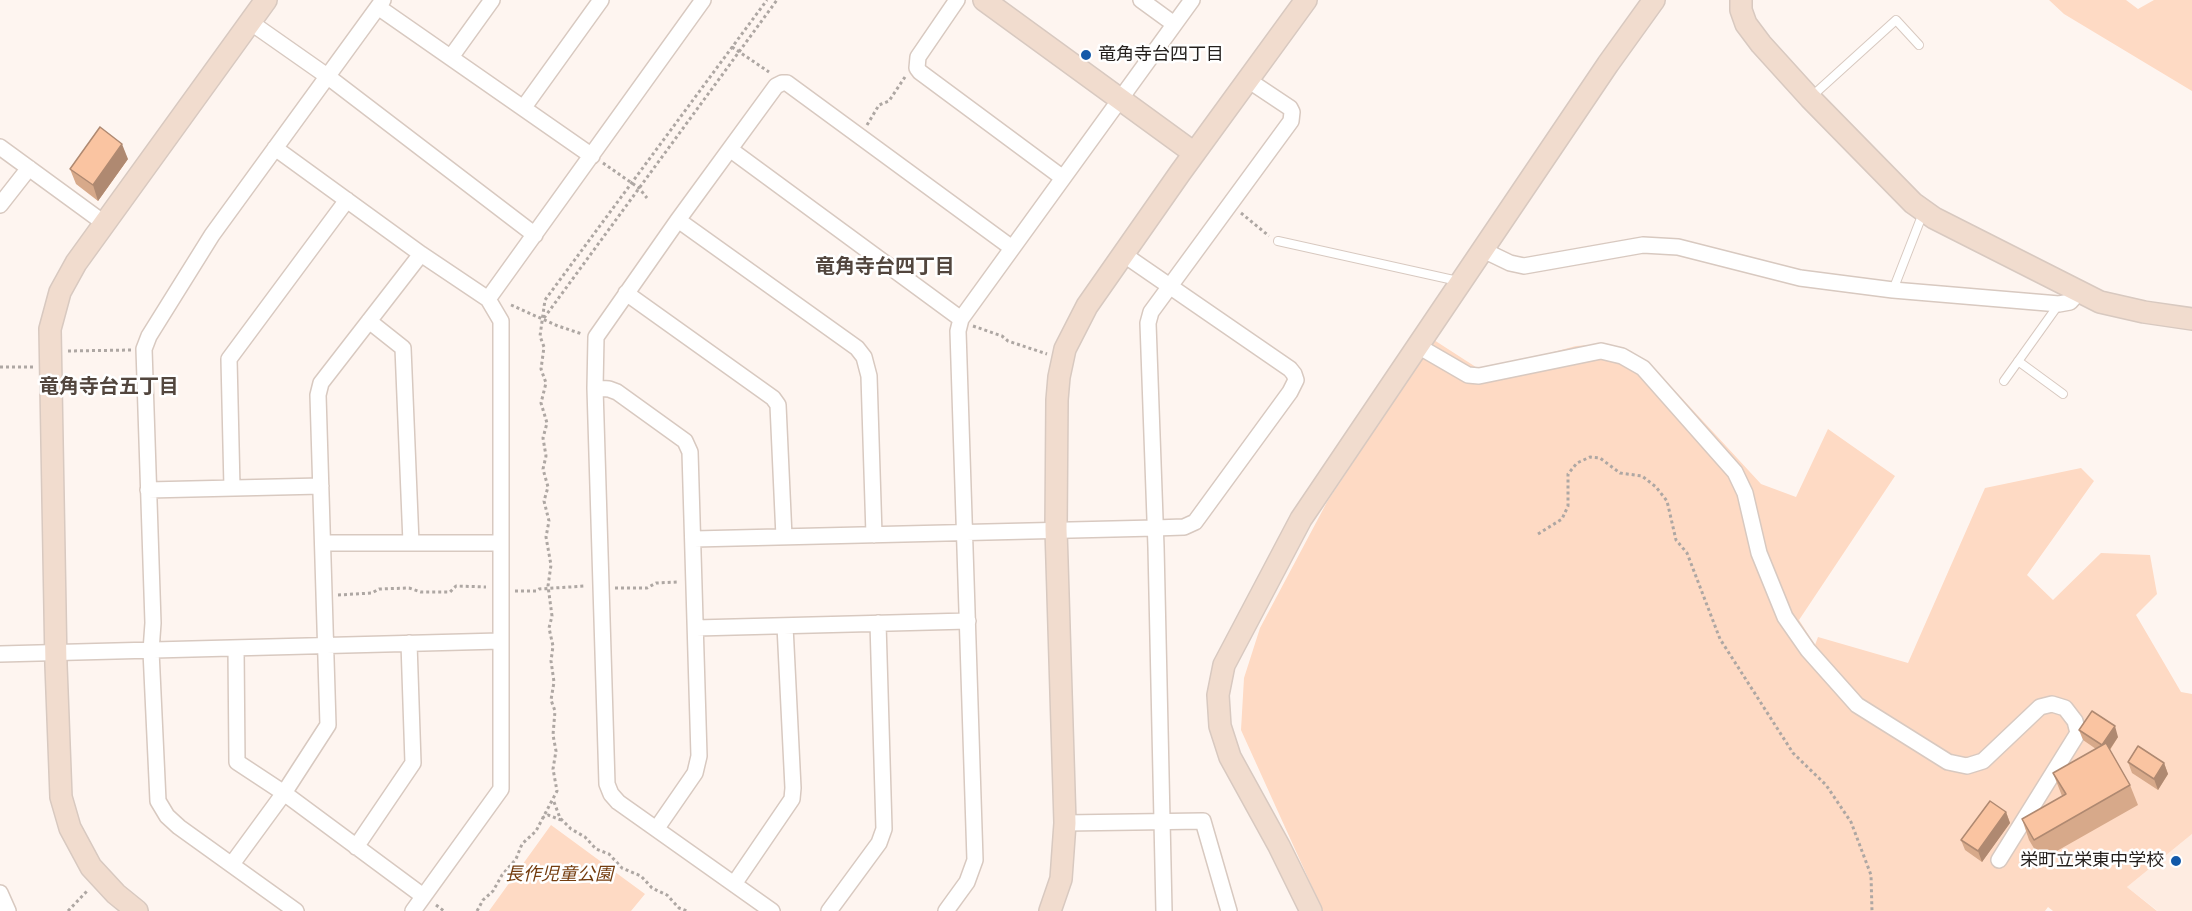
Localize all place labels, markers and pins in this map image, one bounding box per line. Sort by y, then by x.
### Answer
place label: 竜角寺台四丁目 [1098,44,1224,66]
marker: 竜角寺台四丁目 [1079,48,1093,62]
place label: 栄町立栄東中学校 [2020,850,2164,872]
marker: 栄町立栄東中学校 [2169,854,2183,868]

